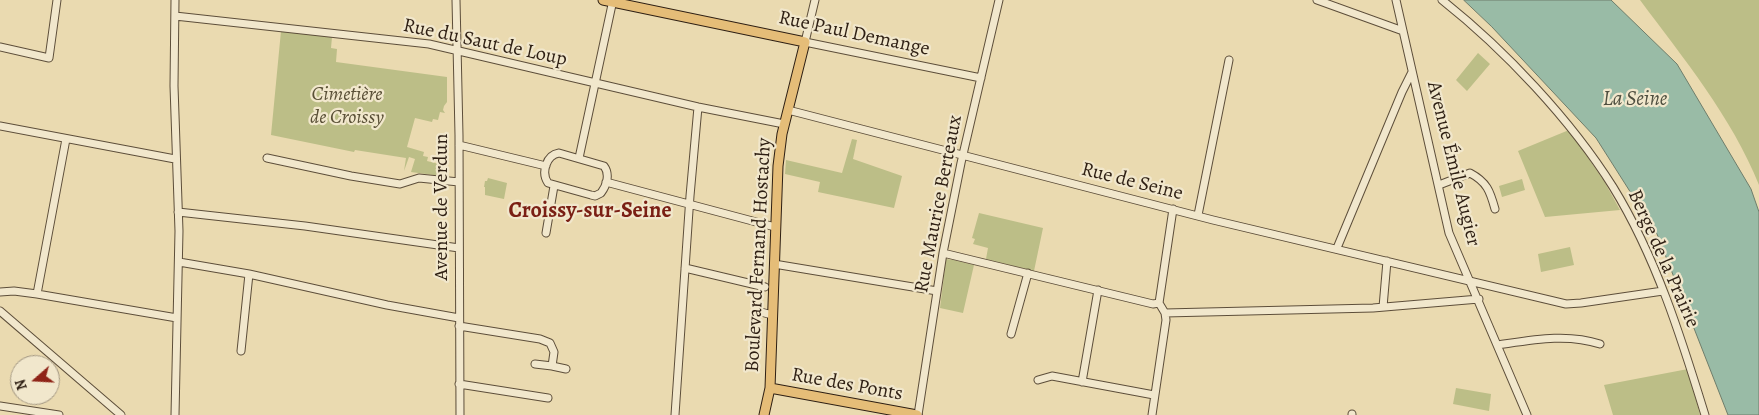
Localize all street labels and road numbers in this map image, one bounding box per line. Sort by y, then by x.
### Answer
street label: Rue Paul Demange [776,6,932,62]
street label: Rue du Saut de Loup [401,14,569,72]
street label: Avenue Émile Augier [1421,79,1485,249]
street label: Rue Maurice Berteaux [910,113,968,295]
street label: Avenue de Verdun [430,134,454,280]
street label: Boulevard Fernand Hostachy [741,137,777,373]
street label: Rue de Seine [1079,158,1185,206]
street label: Berge de la Prairie [1622,186,1704,332]
street label: Rue des Ponts [789,363,905,407]

